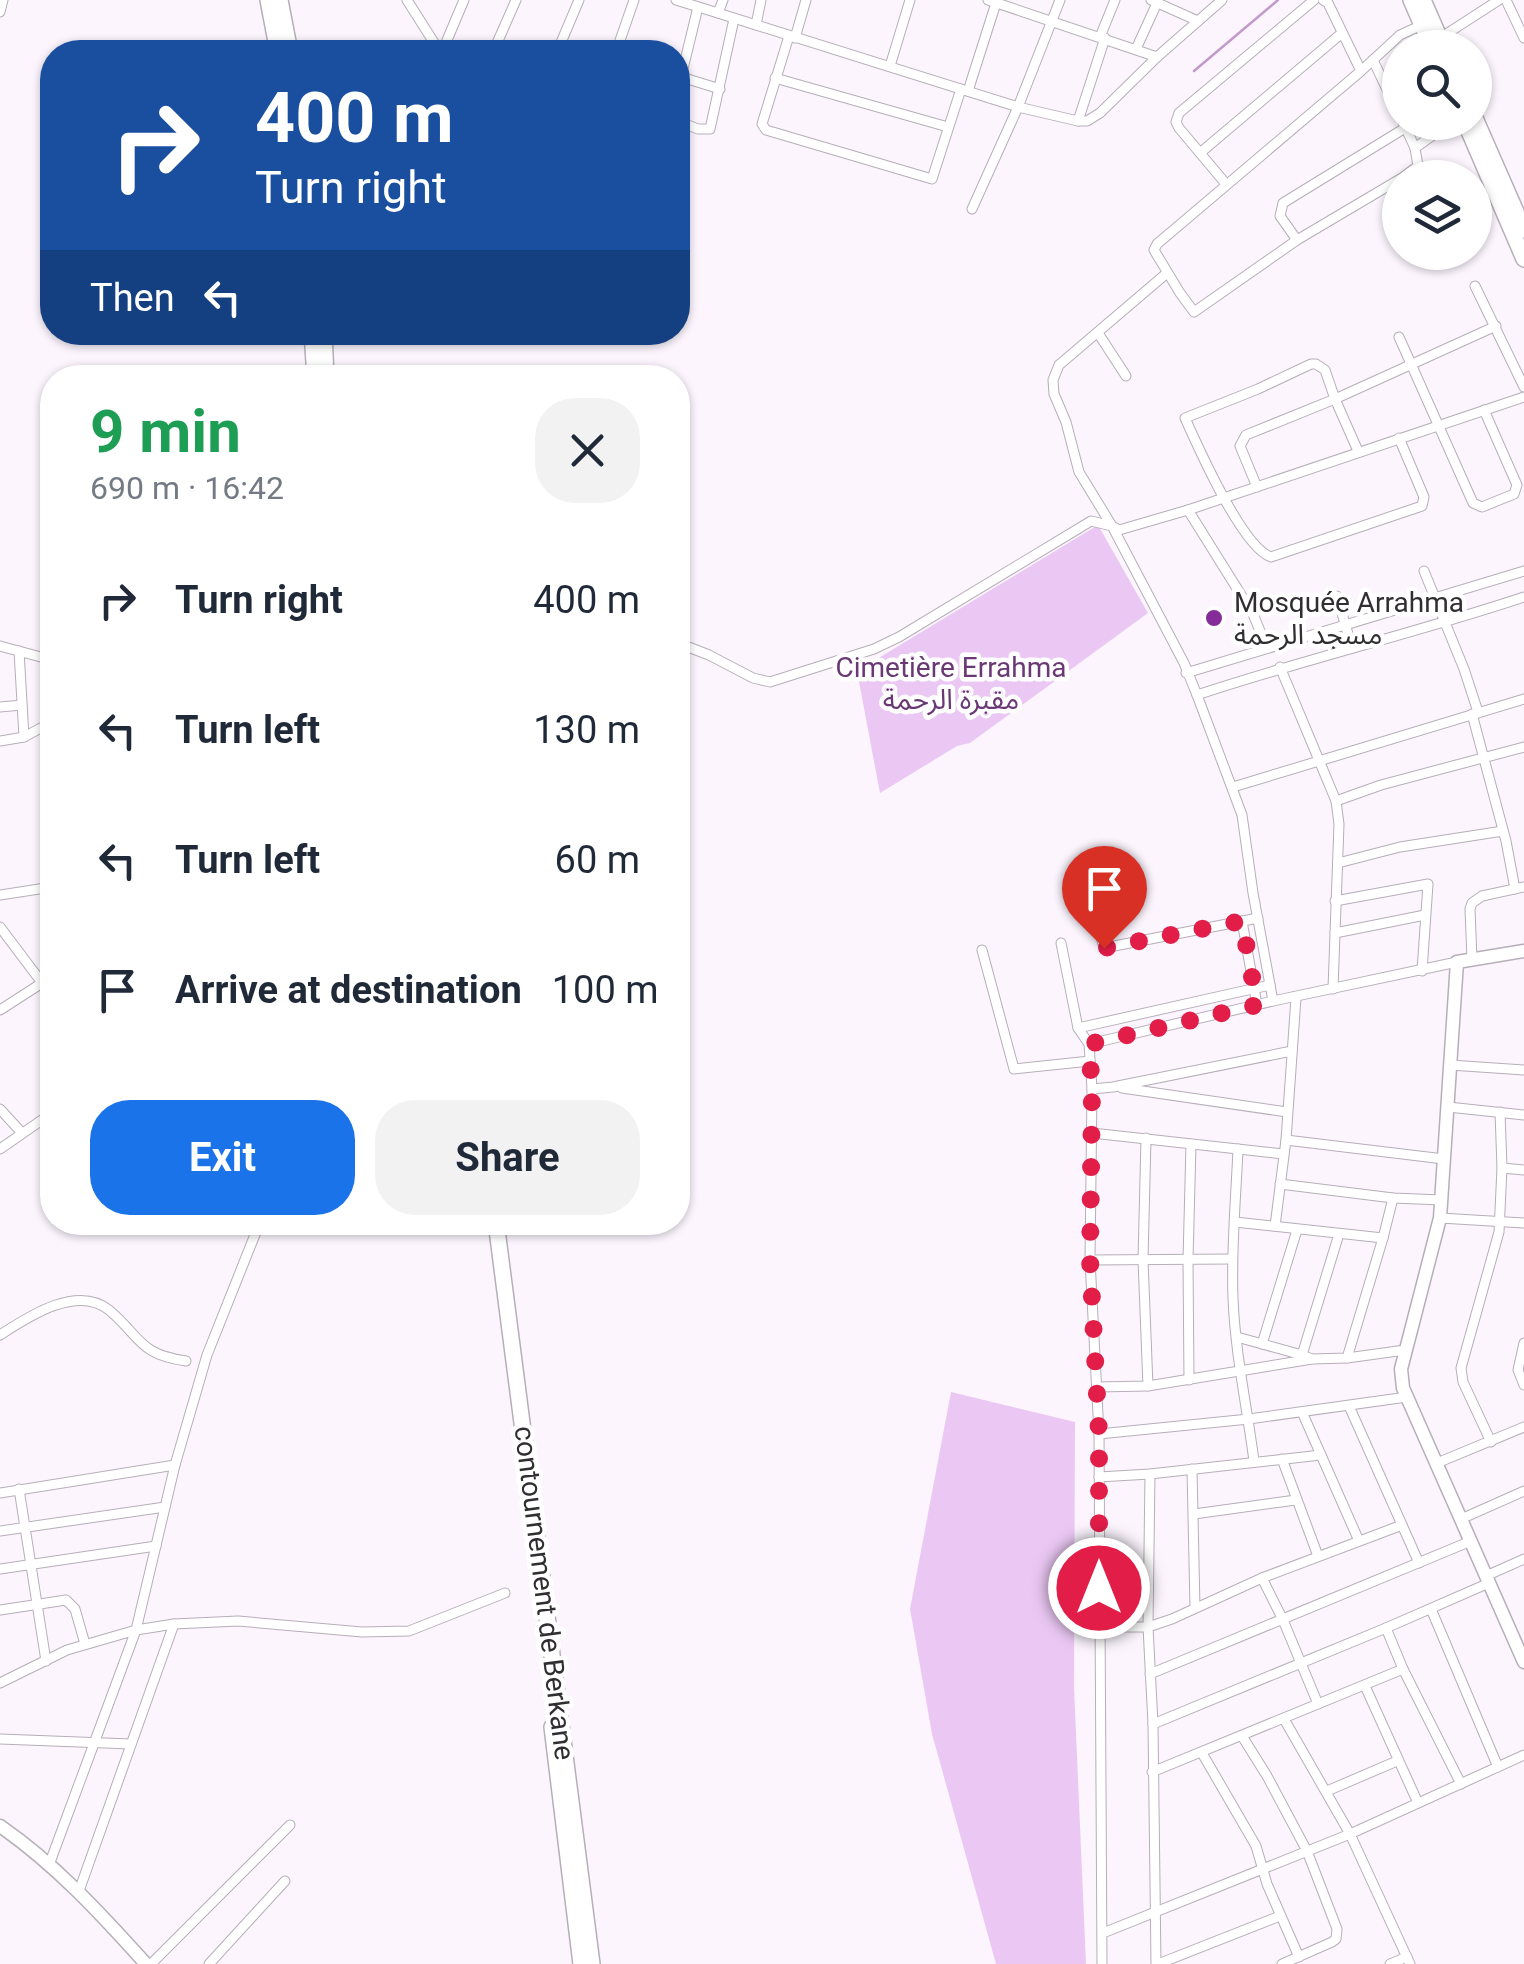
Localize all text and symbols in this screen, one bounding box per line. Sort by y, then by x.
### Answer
map controls [1382,30,1492,270]
button: search [1382,30,1492,140]
text: 400 m [255,77,454,159]
icon: right [90,80,220,210]
button: layers [1382,160,1492,270]
text: Turn right [255,161,447,214]
icon: left [195,270,250,325]
text: Then [90,276,175,320]
text: 9 min [90,396,241,467]
button: close [535,398,640,503]
text: 690 m · 16:42 [90,469,284,507]
icon: right [90,573,145,628]
text: Turn right [175,578,343,622]
text: 400 m [533,578,640,622]
place label: Mosquée Arrahma مسجد الرحمة [1234,586,1464,651]
marker: Mosquée Arrahma مسجد الرحمة [1203,607,1225,629]
park label: Cimetière Errahma مقبرة الرحمة [835,651,1067,716]
icon: left [90,703,145,758]
text: Turn left [175,708,320,752]
text: 130 m [533,708,640,752]
icon: left [90,833,145,888]
text: Turn left [175,838,320,882]
text: 60 m [555,838,640,882]
pin [1062,846,1147,949]
icon: arrive [1077,861,1132,916]
icon: arrive [90,963,145,1018]
text: Arrive at destination [175,968,522,1012]
text: 100 m [552,968,659,1012]
button: Exit [90,1100,355,1215]
button: Share [375,1100,640,1215]
street label: contournement de Berkane [508,1424,581,1762]
position arrow [1047,1536,1151,1640]

